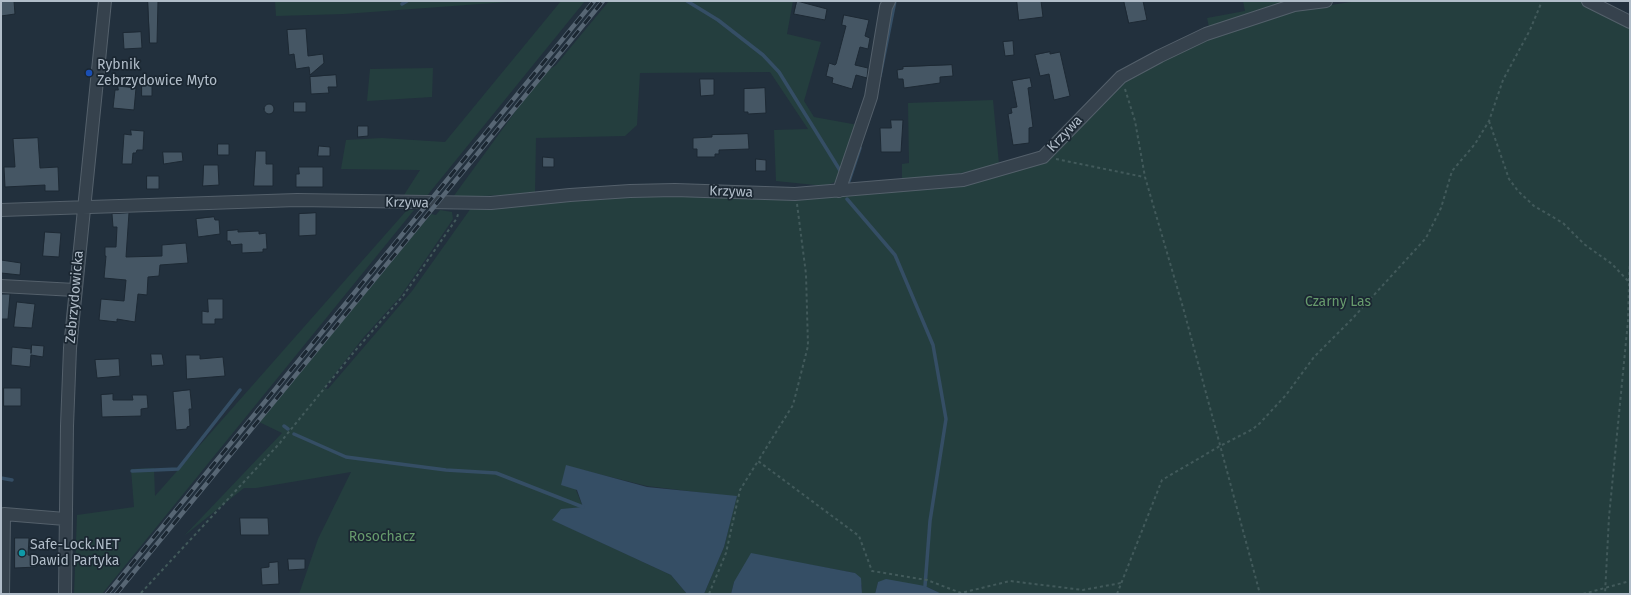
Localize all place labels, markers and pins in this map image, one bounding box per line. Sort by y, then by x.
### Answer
place label: Rybnik Zebrzydowice Myto [97,57,217,90]
marker: Rybnik Zebrzydowice Myto [84,68,94,78]
place label: Safe-Lock.NET Dawid Partyka [30,537,119,570]
marker: Safe-Lock.NET Dawid Partyka [17,548,27,558]

